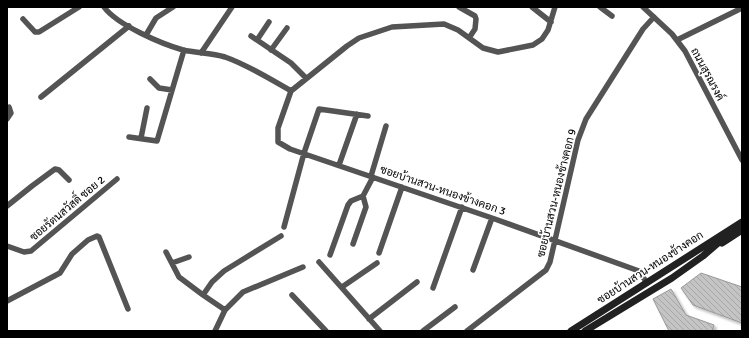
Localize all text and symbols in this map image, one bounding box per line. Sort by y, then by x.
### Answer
street label: ถนนสุรณรงค์ [686,45,729,104]
street label: ซอยบ้านสวน-หนองข้างคอก 9 [533,127,579,259]
street label: ซอยบ้านสวน-หนองข้างคอก 3 [378,162,508,218]
street label: ซอยรัตนสวัสดิ์ ซอย 2 [24,169,107,243]
street label: ซอยบ้านสวน-หนองข้างคอก [594,227,706,307]

